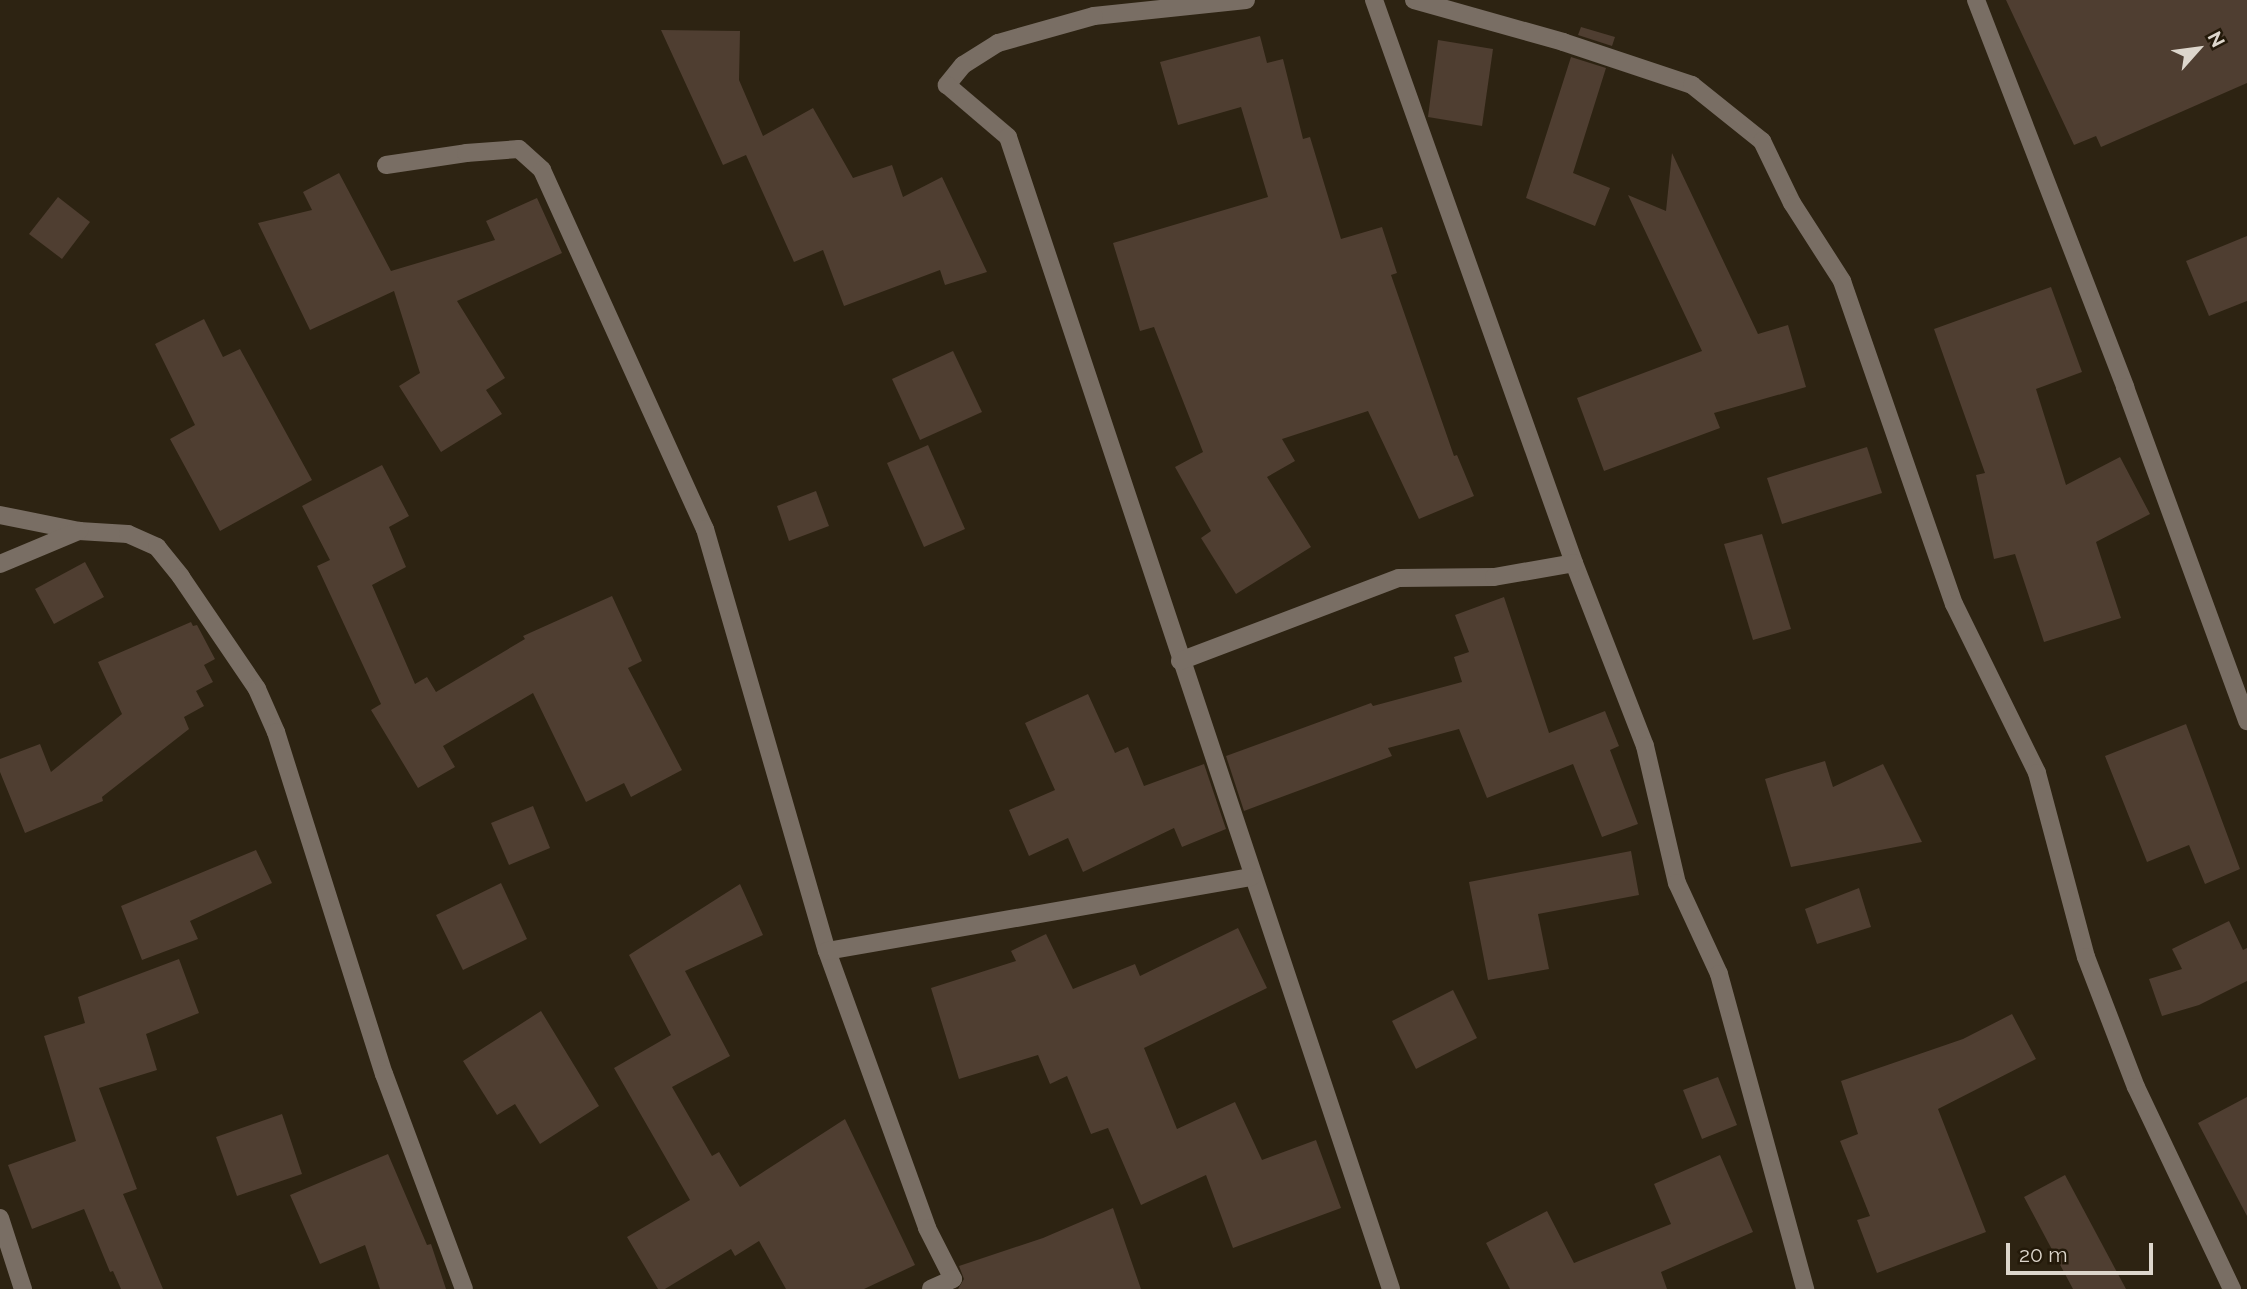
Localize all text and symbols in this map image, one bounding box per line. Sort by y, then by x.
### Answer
north arrow [2163,14,2233,84]
text: N [2203,28,2230,51]
scale bar [2009,1230,2156,1274]
text: 20 m [2019,1242,2067,1267]

